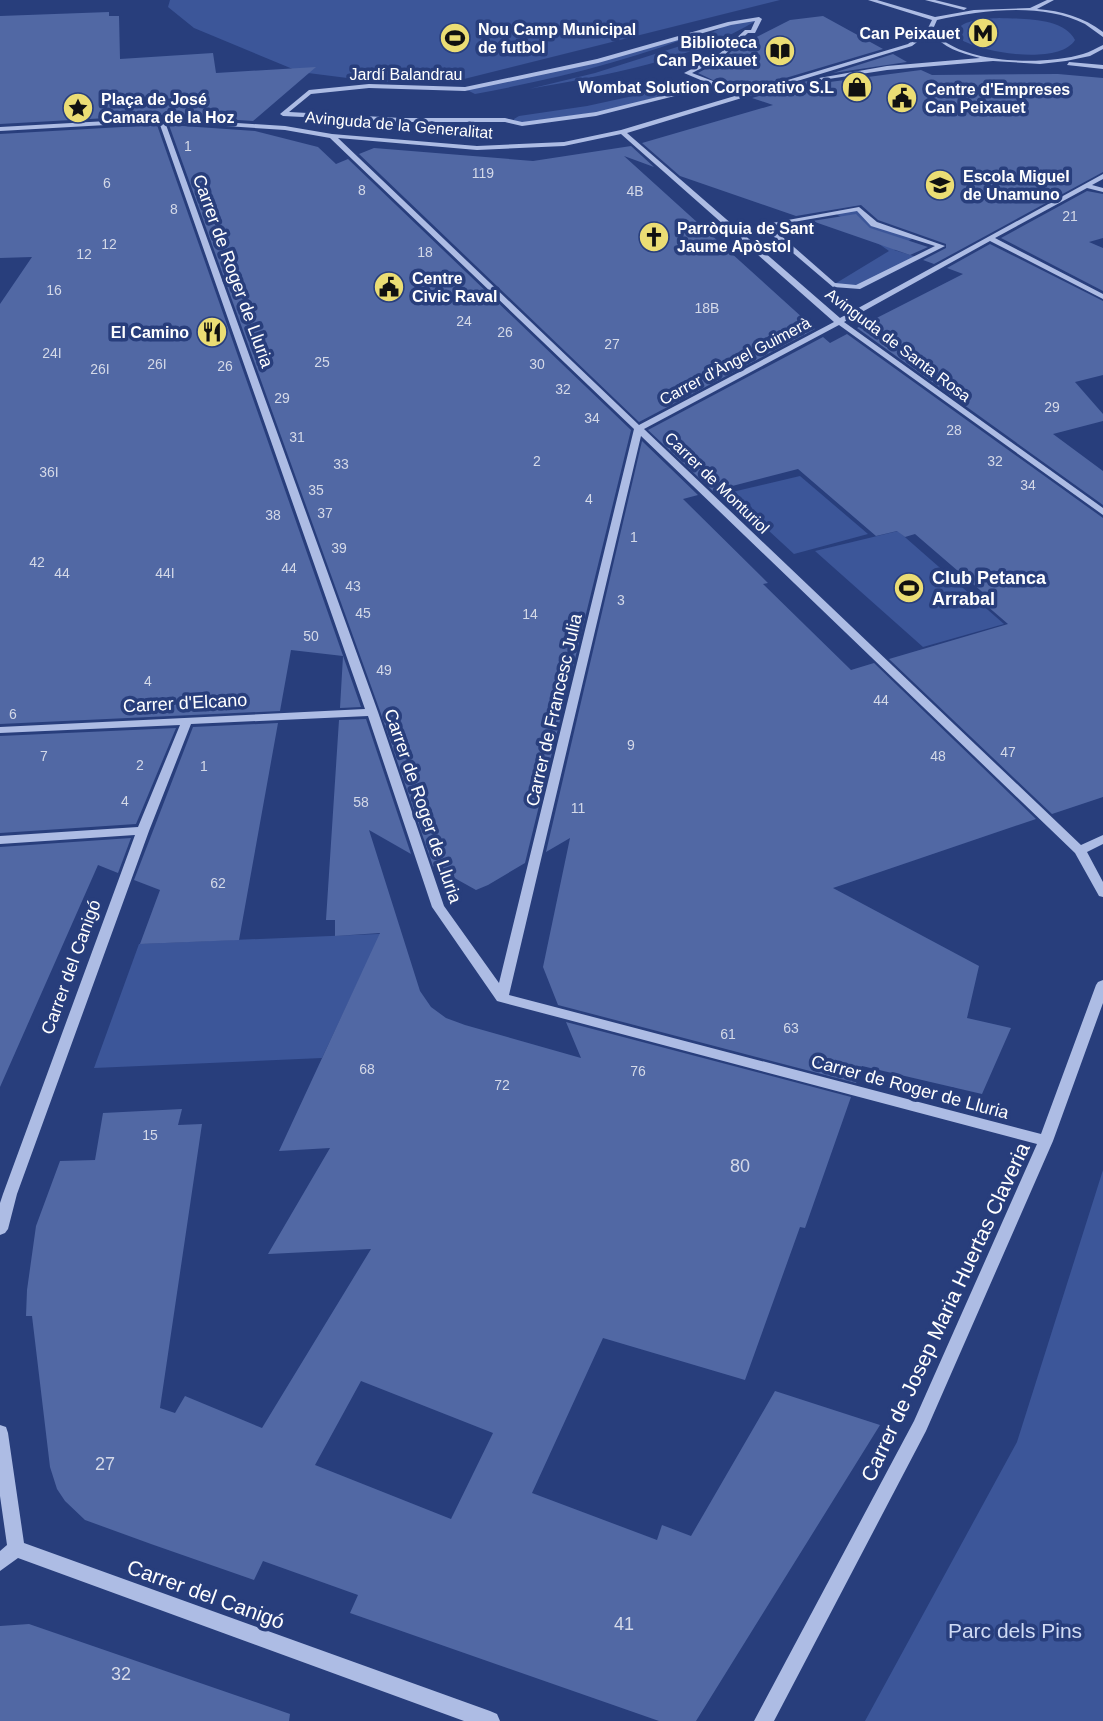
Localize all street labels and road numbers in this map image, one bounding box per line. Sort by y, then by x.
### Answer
street label: Jardí Balandrau [350,66,462,83]
street label: Avinguda de la Generalitat [304,108,494,142]
street label: Carrer de Roger de Lluria [189,172,278,371]
street label: Avinguda de Santa Rosa [822,285,974,405]
street label: Carrer d'Àngel Guimerà [656,313,813,408]
street label: Carrer de Monturiol [662,429,772,537]
street label: Carrer de Francesc Julia [522,611,586,808]
street label: Carrer d'Elcano [122,690,248,716]
street label: Carrer de Roger de Lluria [380,706,466,907]
street label: Carrer del Canigó [37,897,105,1037]
street label: Carrer de Roger de Lluria [809,1051,1012,1123]
street label: Carrer de Josep Maria Huertas Claveria [856,1139,1034,1485]
street label: Carrer del Canigó [124,1555,288,1633]

